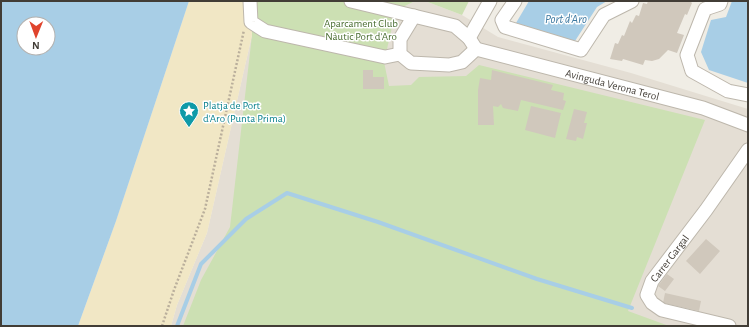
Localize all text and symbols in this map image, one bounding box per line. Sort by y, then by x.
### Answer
water label: Port d'Aro [545,13,587,25]
north arrow [16,16,56,56]
park label: Aparcament Club Nàutic Port d'Aro [324,18,398,42]
text: N [32,40,40,51]
street label: Avinguda Verona Terol [564,67,661,102]
place icon: Platja de Port d'Aro (Punta Prima) [178,100,200,128]
place label: Platja de Port d'Aro (Punta Prima) [203,100,286,124]
street label: Carrer Gargal [648,232,691,284]

